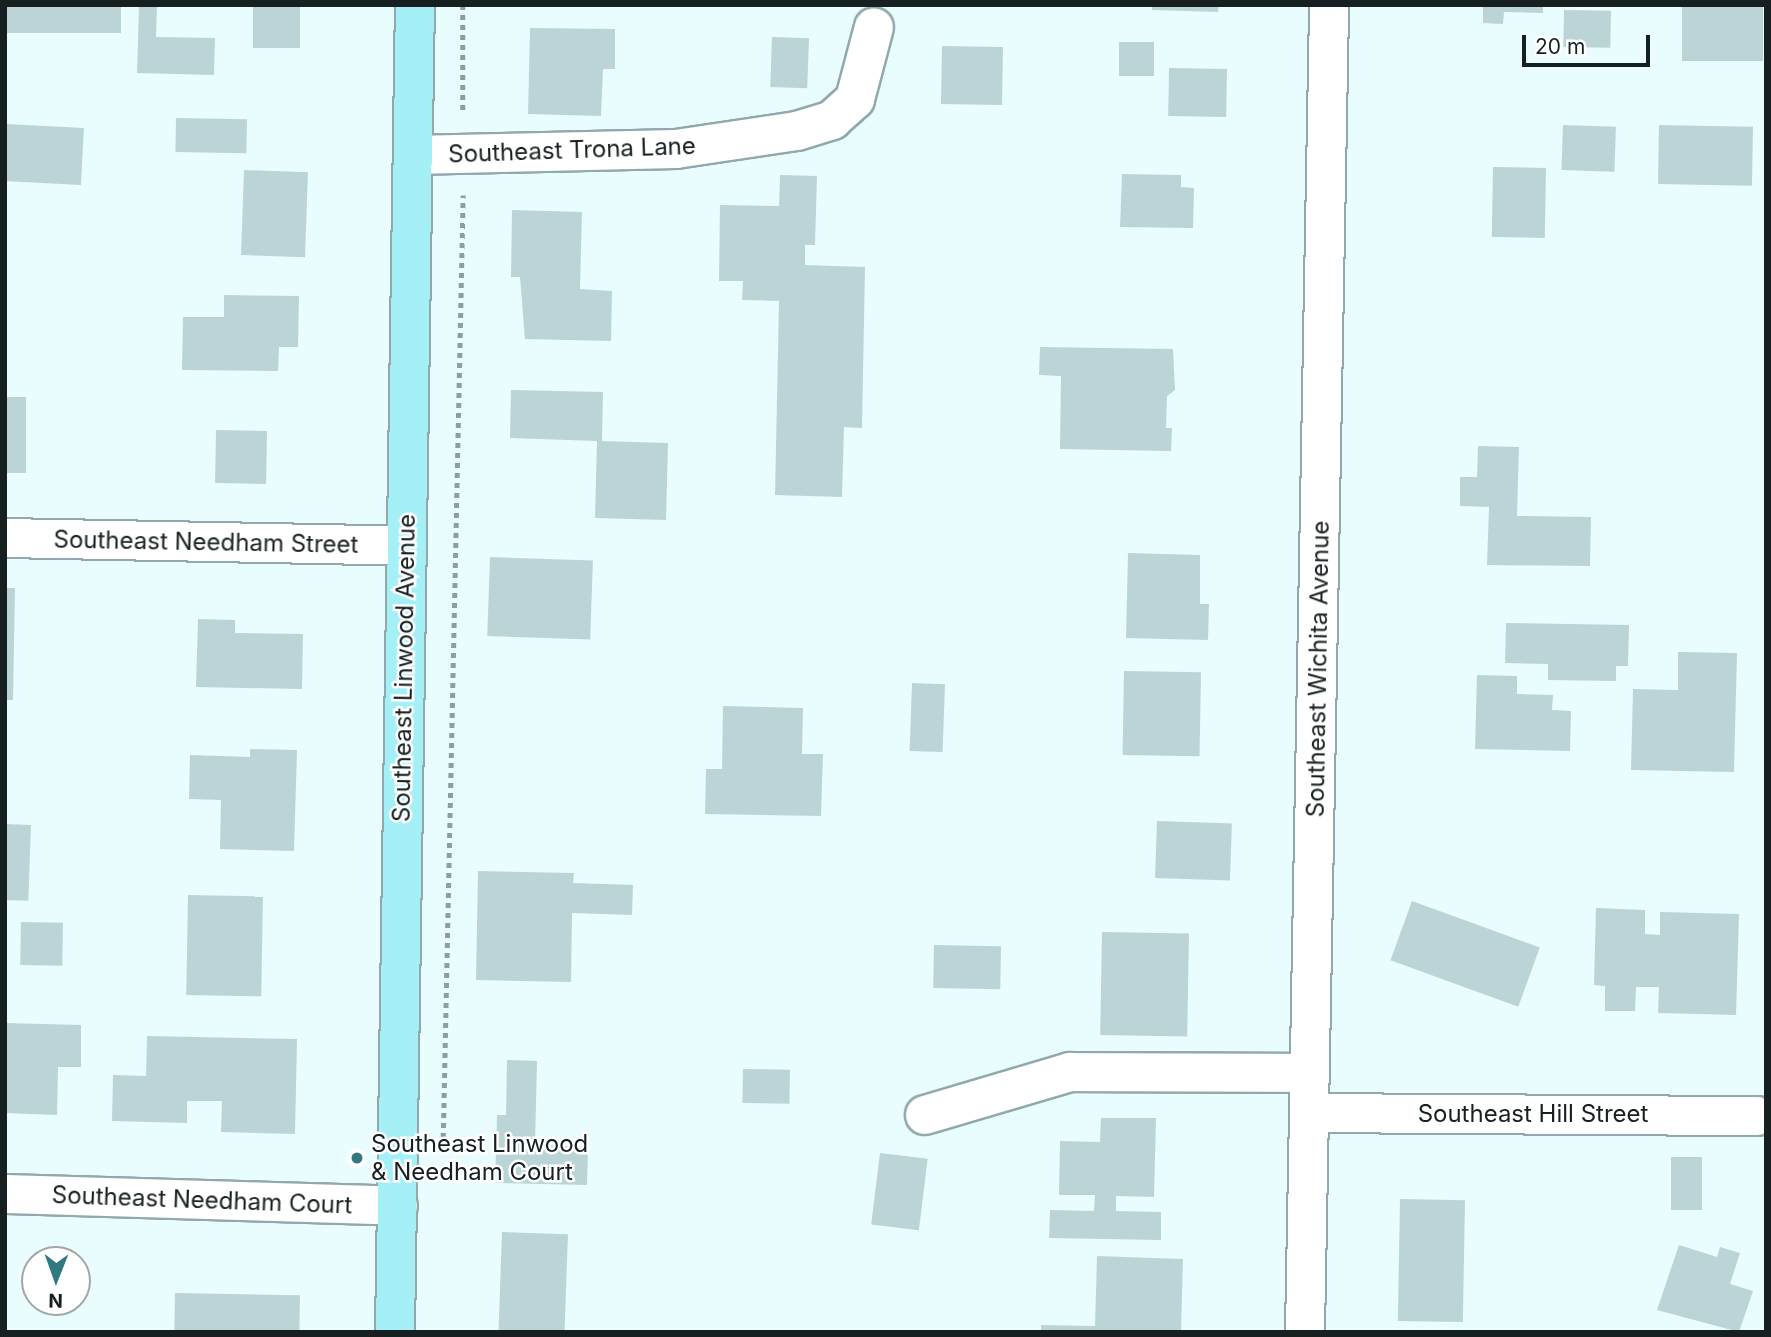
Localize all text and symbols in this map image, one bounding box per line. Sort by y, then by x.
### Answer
scale bar [1526,21,1654,65]
text: 20 m [1535,34,1585,59]
street label: Southeast Trona Lane [448,131,696,169]
street label: Southeast Linwood Avenue [387,514,421,822]
street label: Southeast Wichita Avenue [1301,520,1335,818]
street label: Southeast Needham Street [53,525,359,559]
street label: Southeast Hill Street [1418,1100,1648,1128]
place label: Southeast Linwood & Needham Court [371,1130,588,1186]
marker: Southeast Linwood & Needham Court [349,1150,365,1166]
street label: Southeast Needham Court [51,1180,353,1220]
north arrow [21,1246,91,1316]
text: N [48,1289,63,1312]

